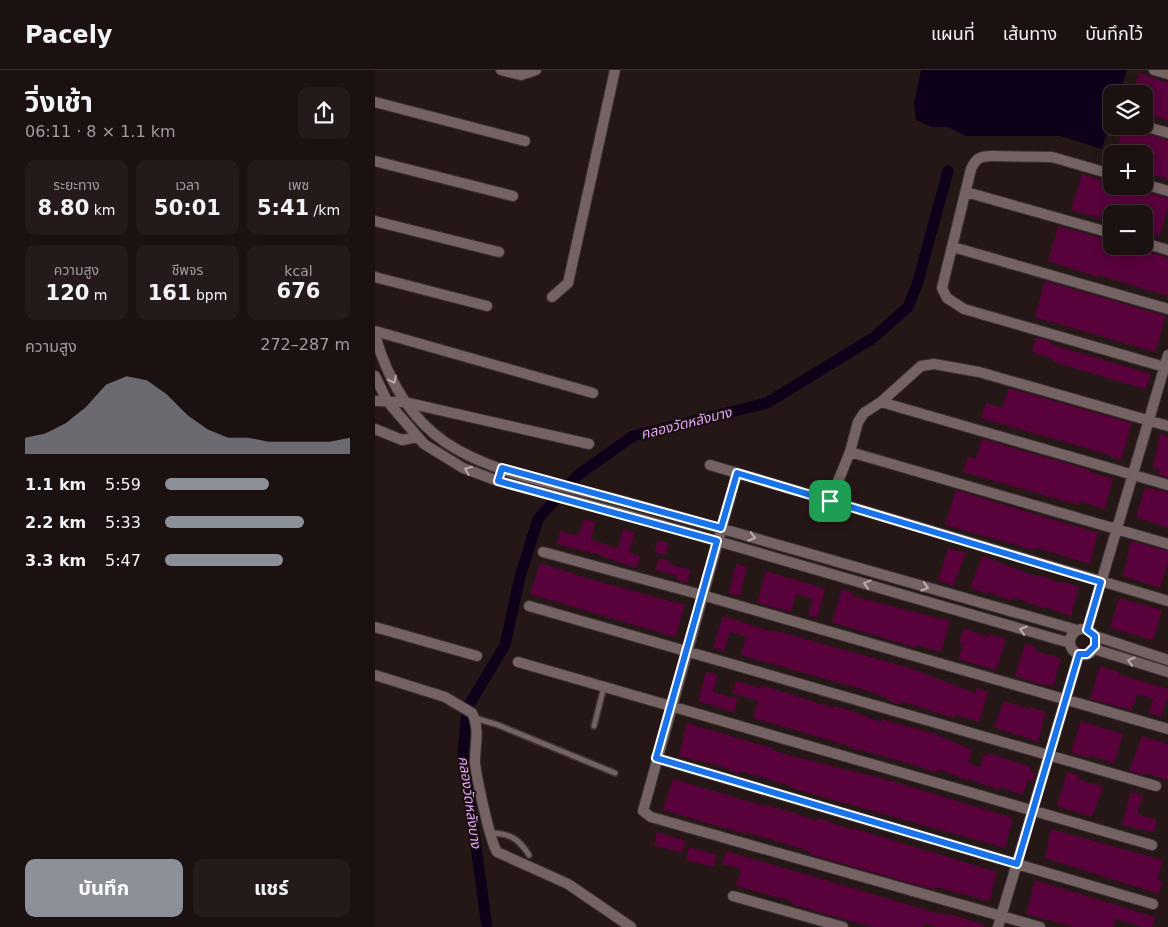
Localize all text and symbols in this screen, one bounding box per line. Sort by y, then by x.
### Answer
text: Pacely [25,21,113,49]
text: แผนที่ [931,23,975,44]
text: เส้นทาง [1003,23,1057,44]
text: บันทึกไว้ [1085,23,1143,44]
map controls [1103,85,1153,255]
button: layers [1103,85,1153,135]
text: วิ่งเช้า [25,86,93,119]
button: share [298,87,350,139]
text: 06:11 · 8 × 1.1 km [25,122,176,141]
button: + [1103,145,1153,195]
text: ระยะทาง [53,177,100,193]
text: เวลา [175,177,200,193]
text: เพซ [288,177,309,193]
text: 8.80 [37,196,89,220]
text: 50:01 [154,196,221,220]
text: 5:41 [257,196,309,220]
text: km [89,202,116,218]
text: /km [309,202,340,218]
button: − [1103,205,1153,255]
text: ความสูง [54,262,99,278]
text: ชีพจร [172,262,203,278]
text: kcal [284,263,313,279]
text: 676 [277,279,320,303]
text: 120 [46,281,89,305]
text: 161 [148,281,191,305]
text: m [89,287,107,303]
text: bpm [191,287,227,303]
text: 272–287 m [260,335,350,354]
text: ความสูง [25,337,77,356]
one-way arrow [387,375,397,384]
water label: คลองวัดหลังบาง [639,404,735,442]
one-way arrow [464,466,473,476]
text: 1.1 km [25,475,86,494]
text: 5:59 [105,475,141,494]
pin [809,480,851,522]
icon: arrive [816,487,844,515]
text: 2.2 km [25,513,86,532]
text: 5:33 [105,513,141,532]
one-way arrow [747,532,755,542]
text: 3.3 km [25,551,86,570]
text: 5:47 [105,551,141,570]
one-way arrow [863,580,872,590]
one-way arrow [920,581,928,591]
one-way arrow [1019,625,1028,635]
one-way arrow [1127,656,1136,666]
water label: คลองวัดหลังบาง [456,755,485,851]
button: บันทึก [25,859,183,917]
button: แชร์ [193,859,350,917]

